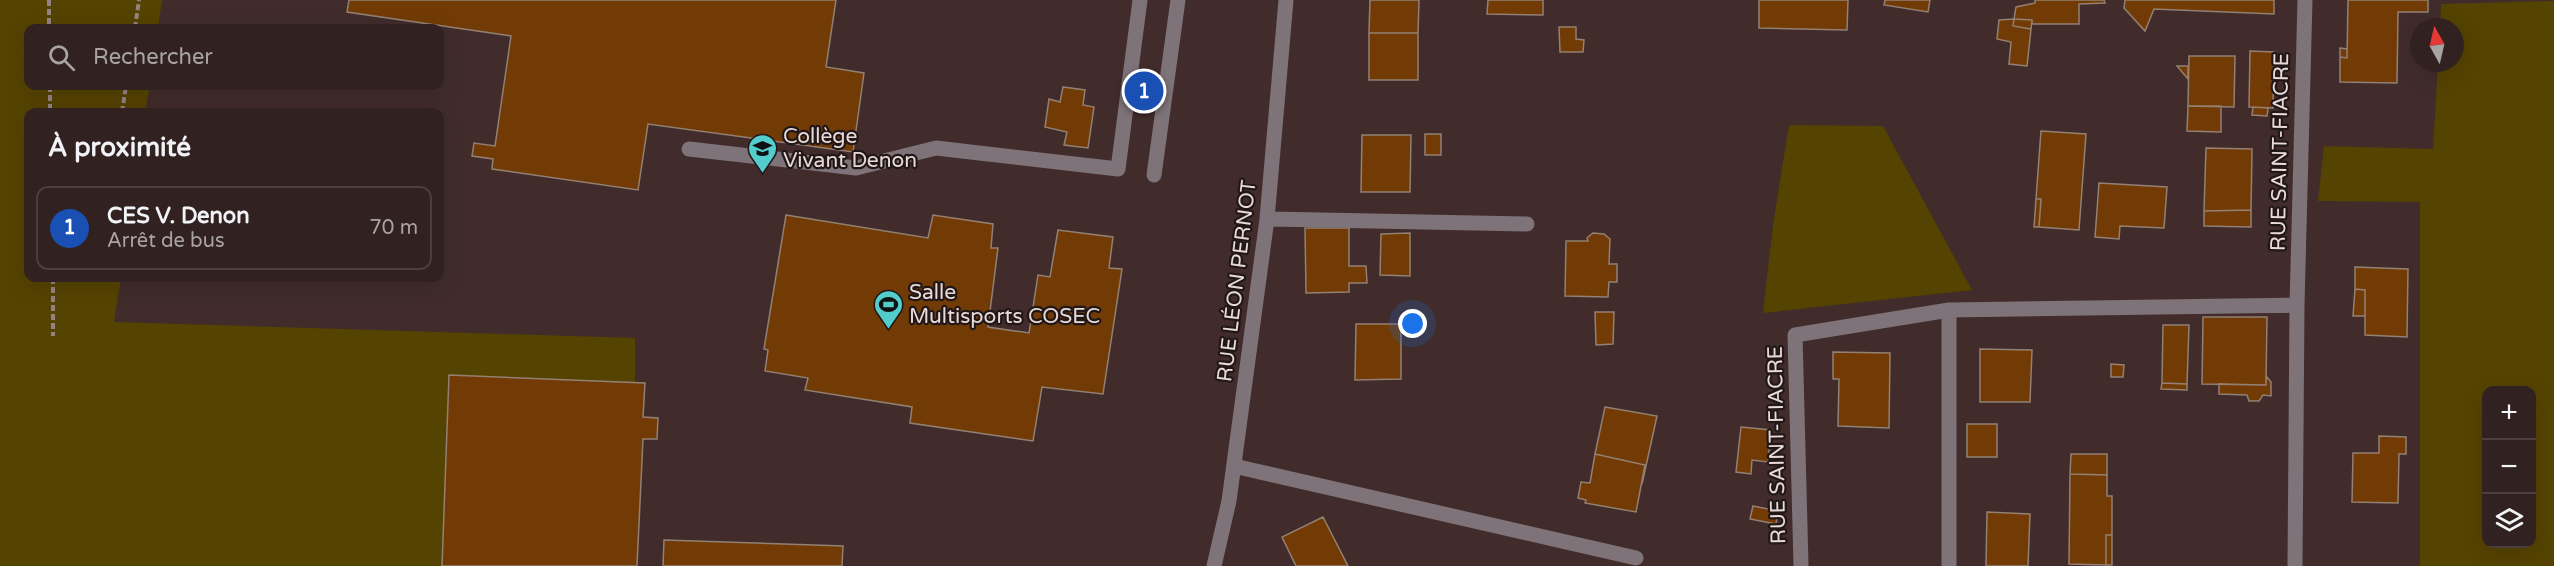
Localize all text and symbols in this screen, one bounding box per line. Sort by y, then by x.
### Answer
north arrow [2410,18,2464,72]
search box [24,24,444,90]
icon: search [45,41,78,74]
text: Rechercher [93,44,213,70]
street label: RUE SAINT-FIACRE [2266,53,2294,251]
pin: 1 [1124,68,1164,113]
place label: Collège Vivant Denon [783,124,917,173]
text: À proximité [48,132,191,163]
school or university icon: Collège Vivant Denon [746,132,778,174]
street label: RUE LÉON PERNOT [1212,179,1262,383]
text: CES V. Denon [107,203,250,229]
text: 1 [63,216,76,240]
text: 70 m [369,216,418,240]
text: Arrêt de bus [107,229,225,253]
place label: Salle Multisports COSEC [909,280,1100,329]
sports icon: Salle Multisports COSEC [872,288,904,330]
your location [1398,309,1427,338]
street label: RUE SAINT-FIACRE [1763,346,1791,544]
map controls [2482,386,2536,548]
button: + [2482,386,2536,440]
button: − [2482,440,2536,494]
button: layers [2482,494,2536,548]

